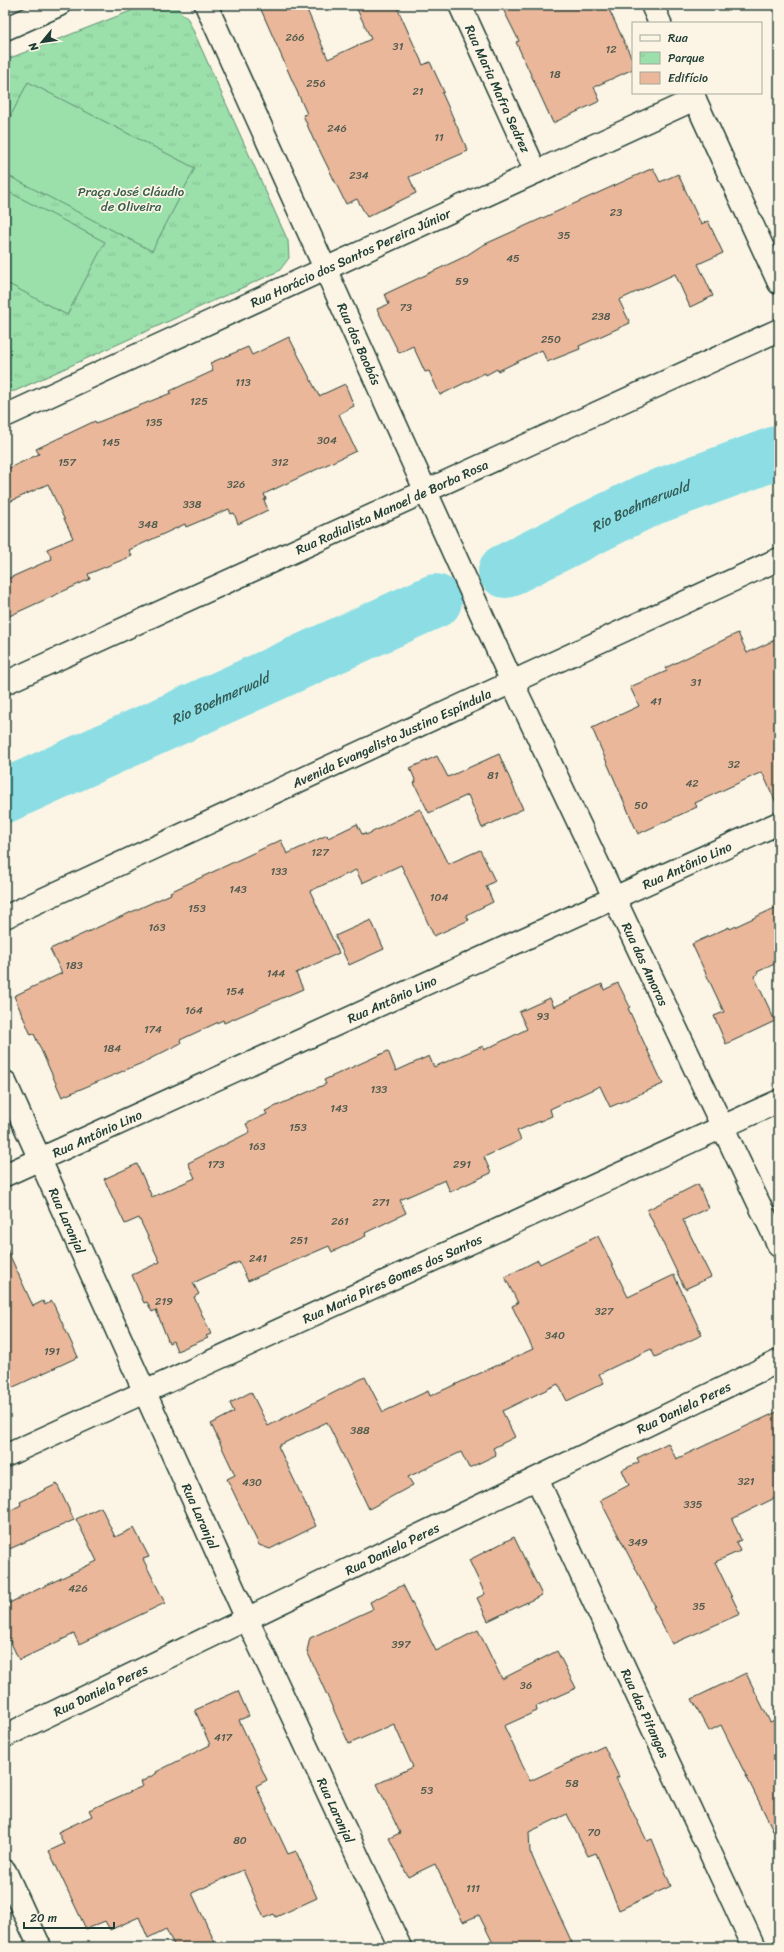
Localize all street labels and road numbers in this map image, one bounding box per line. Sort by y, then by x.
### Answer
street label: Rua Maria Mafra Sedrez [459,21,538,157]
street label: Rua Horácio dos Santos Pereira Júnior [246,201,455,313]
street label: Rua dos Baobás [331,299,388,390]
street label: Rua Radialista Manoel de Borba Rosa [292,452,492,561]
street label: Avenida Evangelista Justino Espíndula [287,682,495,794]
street label: Rua Antônio Lino [638,834,736,895]
street label: Rua das Amoras [616,918,675,1010]
street label: Rua Antônio Lino [343,968,441,1030]
street label: Rua Antônio Lino [48,1103,146,1164]
street label: Rua Laranjal [43,1184,92,1258]
street label: Rua Maria Pires Gomes dos Santos [298,1227,487,1330]
street label: Rua Daniela Peres [632,1374,736,1440]
street label: Rua Laranjal [176,1479,226,1553]
street label: Rua Daniela Peres [341,1515,444,1581]
street label: Rua Daniela Peres [49,1657,153,1723]
street label: Rua das Pitangas [615,1665,676,1762]
street label: Rua Laranjal [311,1774,362,1847]

